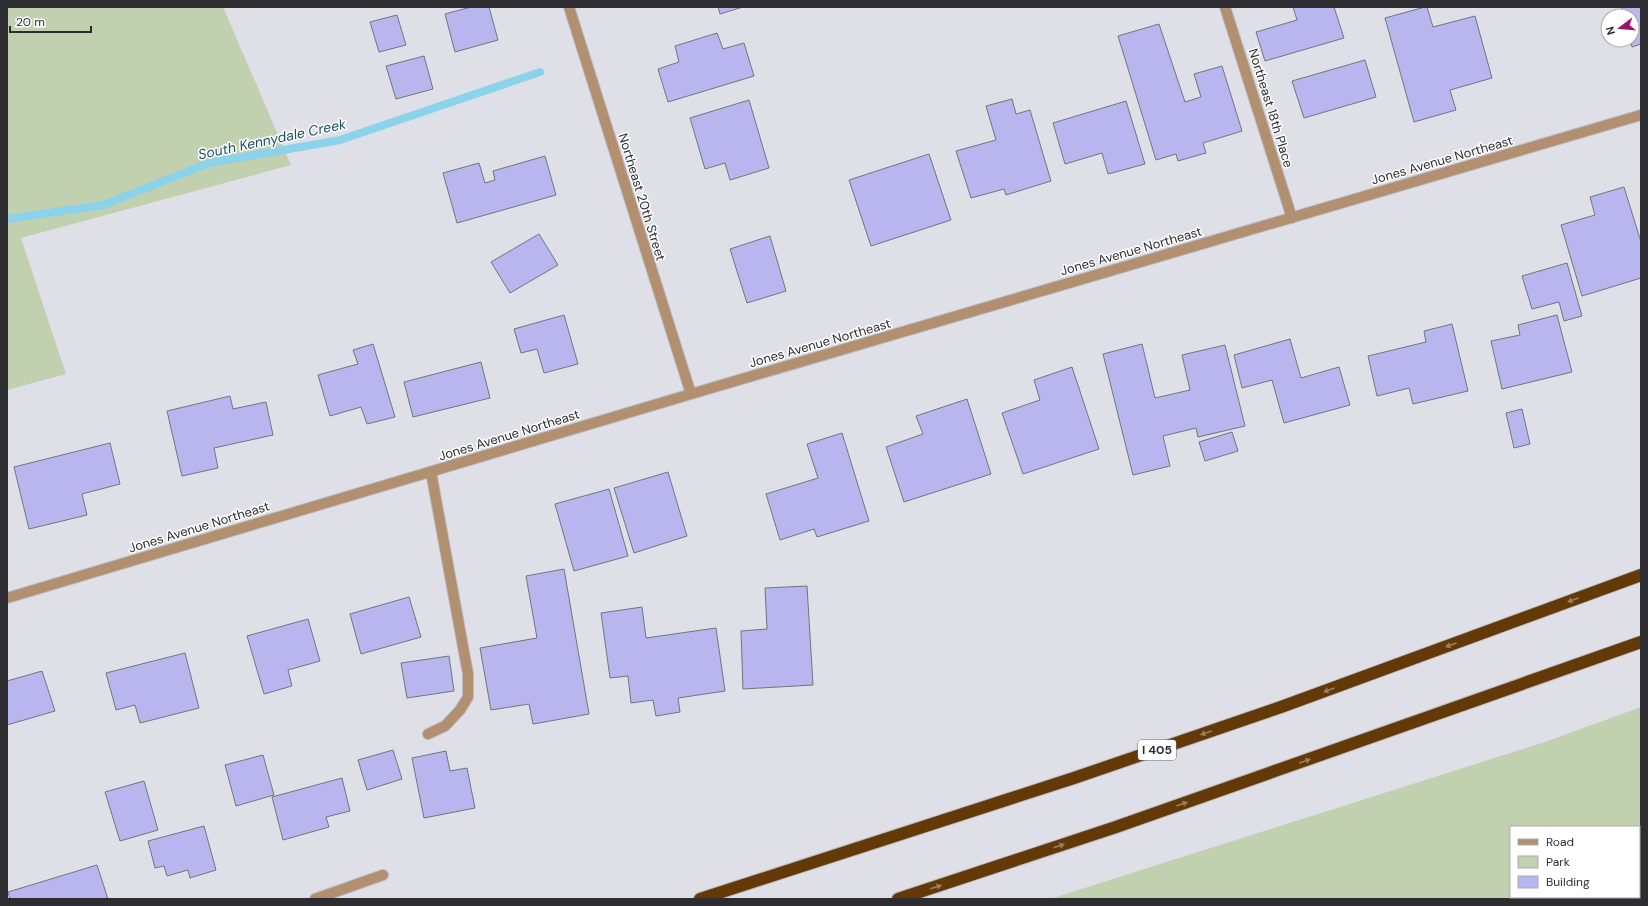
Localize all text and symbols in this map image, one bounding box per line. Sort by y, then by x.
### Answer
scale bar [10,8,91,34]
north arrow [1600,8,1640,48]
text: 20 m [16,14,45,30]
text: N [1603,25,1618,37]
street label: Northeast 18th Place [1245,46,1297,170]
water label: South Kennydale Creek [196,114,348,163]
street label: Northeast 20th Street [615,131,669,263]
street label: Jones Avenue Northeast [1369,132,1515,188]
street label: Jones Avenue Northeast [1058,223,1204,279]
street label: Jones Avenue Northeast [747,315,893,371]
street label: Jones Avenue Northeast [436,405,582,465]
street label: Jones Avenue Northeast [126,497,272,557]
one-way arrow [1567,597,1579,603]
one-way arrow [1445,642,1457,648]
one-way arrow [1323,687,1335,693]
one-way arrow [1200,730,1212,736]
road number: I 405 [1138,740,1176,760]
one-way arrow [1299,758,1311,764]
one-way arrow [1176,801,1188,807]
legend [1510,826,1640,898]
text: Road [1546,834,1574,850]
one-way arrow [1053,843,1065,849]
text: Park [1546,854,1570,870]
text: Building [1546,874,1590,890]
one-way arrow [930,884,942,890]

